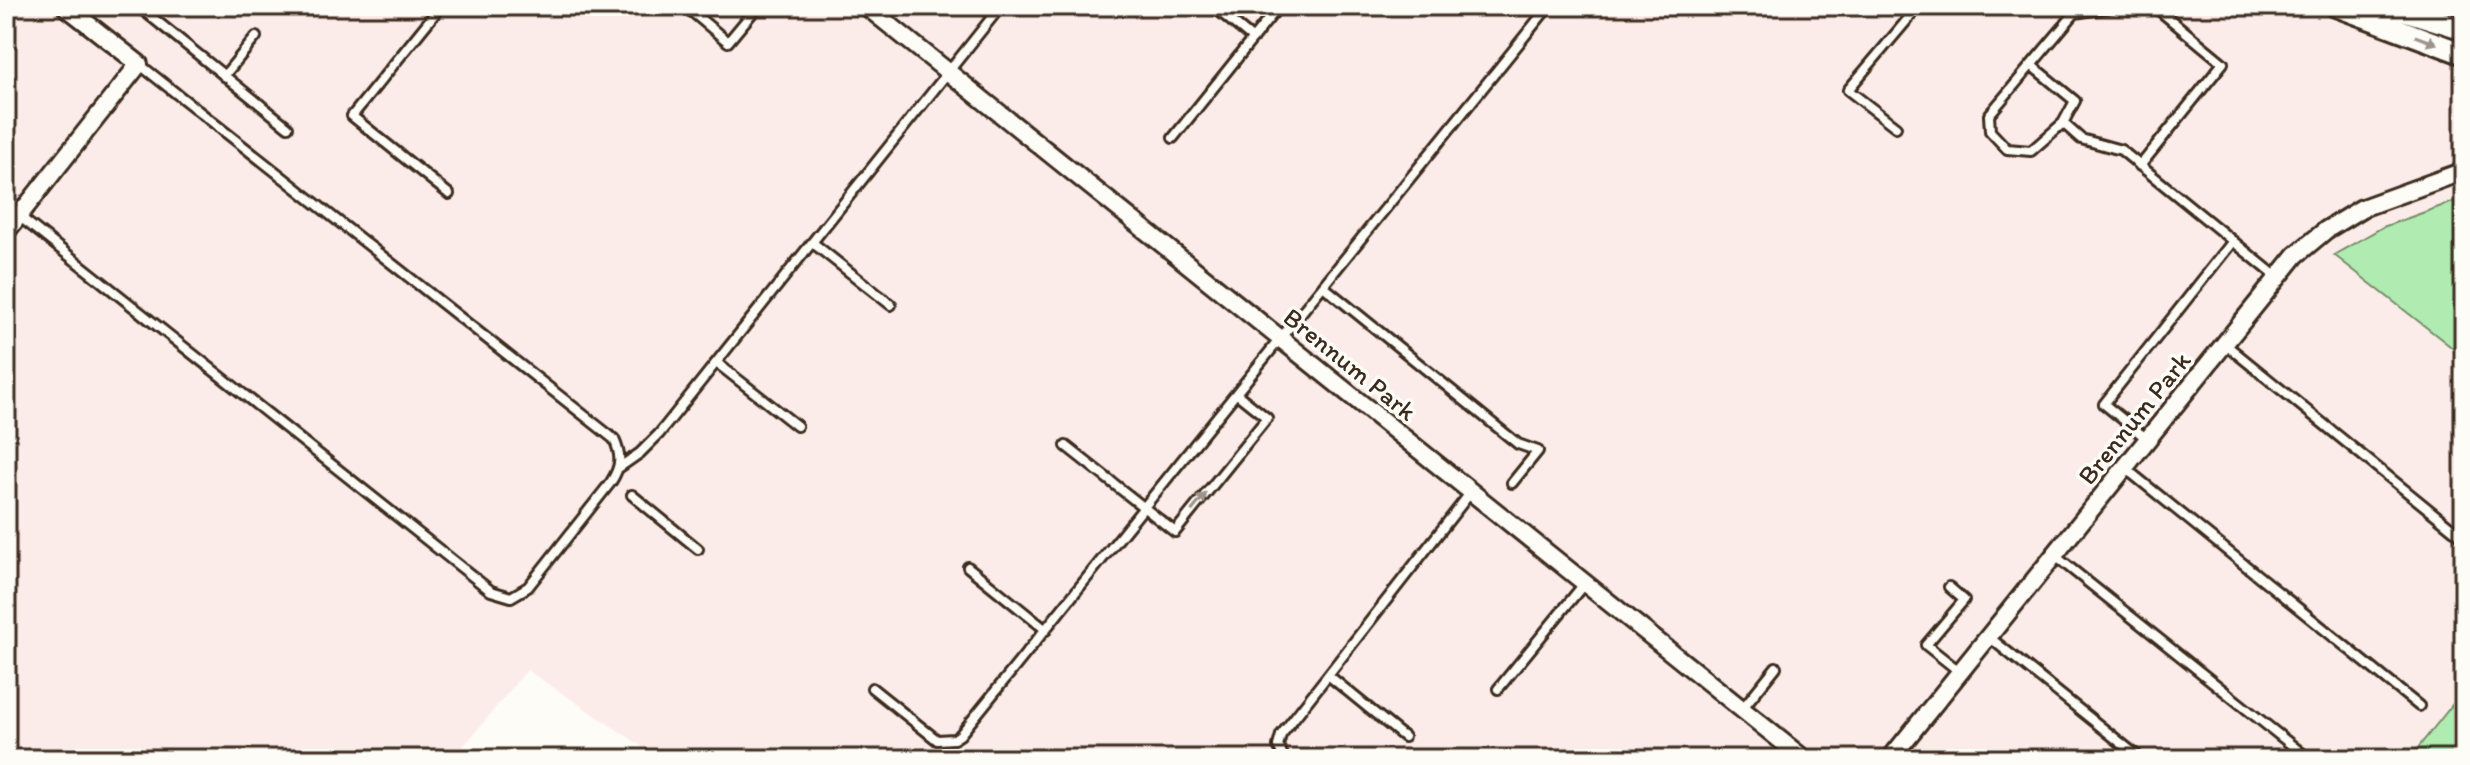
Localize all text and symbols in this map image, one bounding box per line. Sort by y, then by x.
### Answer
one-way arrow [2414,35,2438,47]
street label: Brennum Park [1277,301,1423,428]
street label: Brennum Park [2071,345,2198,491]
one-way arrow [1191,492,1207,512]

